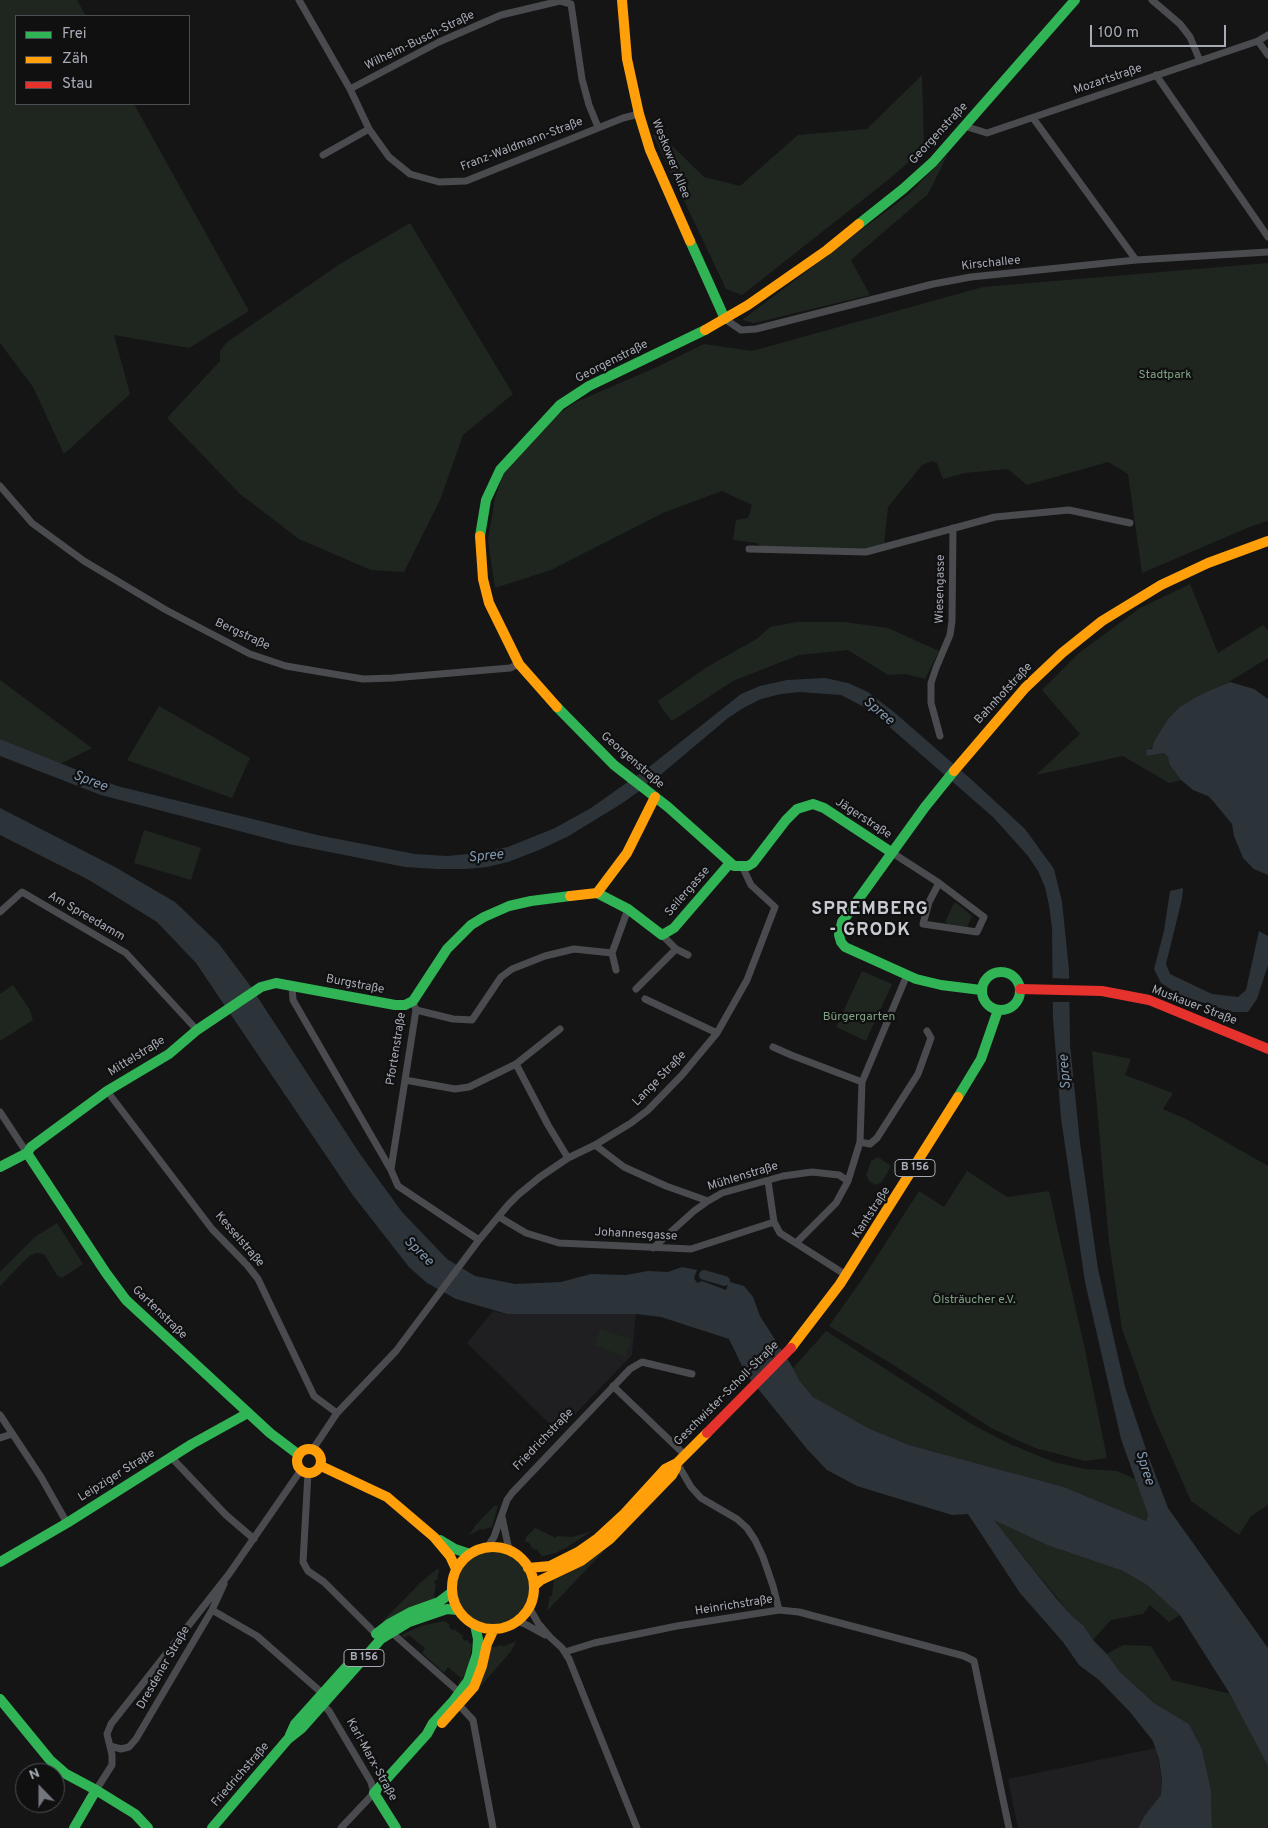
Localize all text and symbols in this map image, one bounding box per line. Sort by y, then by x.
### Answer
street label: Wilhelm-Busch-Straße [363,8,477,74]
legend [15,15,190,105]
scale bar [1093,15,1229,47]
text: 100 m [1098,24,1139,43]
text: Frei [62,25,87,44]
text: Zäh [62,50,88,69]
street label: Mozartstraße [1072,62,1144,98]
text: Stau [62,75,93,94]
street label: Georgenstraße [907,100,971,168]
street label: Franz-Waldmann-Straße [459,115,585,175]
street label: Weskower Allee [648,117,692,201]
street label: Kirschallee [961,254,1021,274]
street label: Georgenstraße [573,338,651,386]
park label: Stadtpark [1138,369,1192,383]
street label: Wiesengasse [933,554,949,624]
street label: Bergstraße [212,616,272,654]
street label: Bahnhofstraße [972,660,1036,728]
water label: Spree [859,694,897,730]
street label: Georgenstraße [597,730,667,792]
water label: Spree [71,768,109,796]
street label: Jägerstraße [832,796,894,842]
water label: Spree [468,847,504,867]
street label: Seilergasse [662,864,714,920]
street label: Am Spreedamm [45,889,127,945]
district label: SPREMBERG - GRODK [810,899,930,942]
street label: Burgstraße [325,972,385,998]
street label: Muskauer Straße [1149,983,1239,1029]
street label: Pfortenstraße [384,1011,410,1087]
park label: Bürgergarten [823,1011,895,1025]
street label: Mittelstraße [106,1034,168,1080]
street label: Lange Straße [630,1048,690,1110]
water label: Spree [1056,1054,1076,1090]
street label: Mühlenstraße [706,1159,780,1195]
road number: B 156 [895,1160,935,1176]
street label: Kantstraße [850,1185,894,1241]
street label: Kesselstraße [211,1210,267,1270]
street label: Johannesgasse [594,1226,678,1244]
water label: Spree [400,1234,436,1270]
street label: Gartenstraße [129,1283,189,1343]
park label: Ölsträucher e.V. [932,1294,1016,1308]
street label: Geschwister-Scholl-Straße [672,1339,782,1449]
street label: Friedrichstraße [511,1406,577,1474]
street label: Leipziger Straße [76,1447,158,1505]
water label: Spree [1131,1449,1157,1487]
street label: Heinrichstraße [694,1593,774,1619]
street label: Dresdener Straße [134,1624,194,1712]
road number: B 156 [344,1650,384,1666]
street label: Karl-Marx-Straße [342,1716,400,1804]
street label: Friedrichstraße [209,1740,273,1810]
north arrow [15,1763,65,1813]
text: N [27,1765,42,1784]

